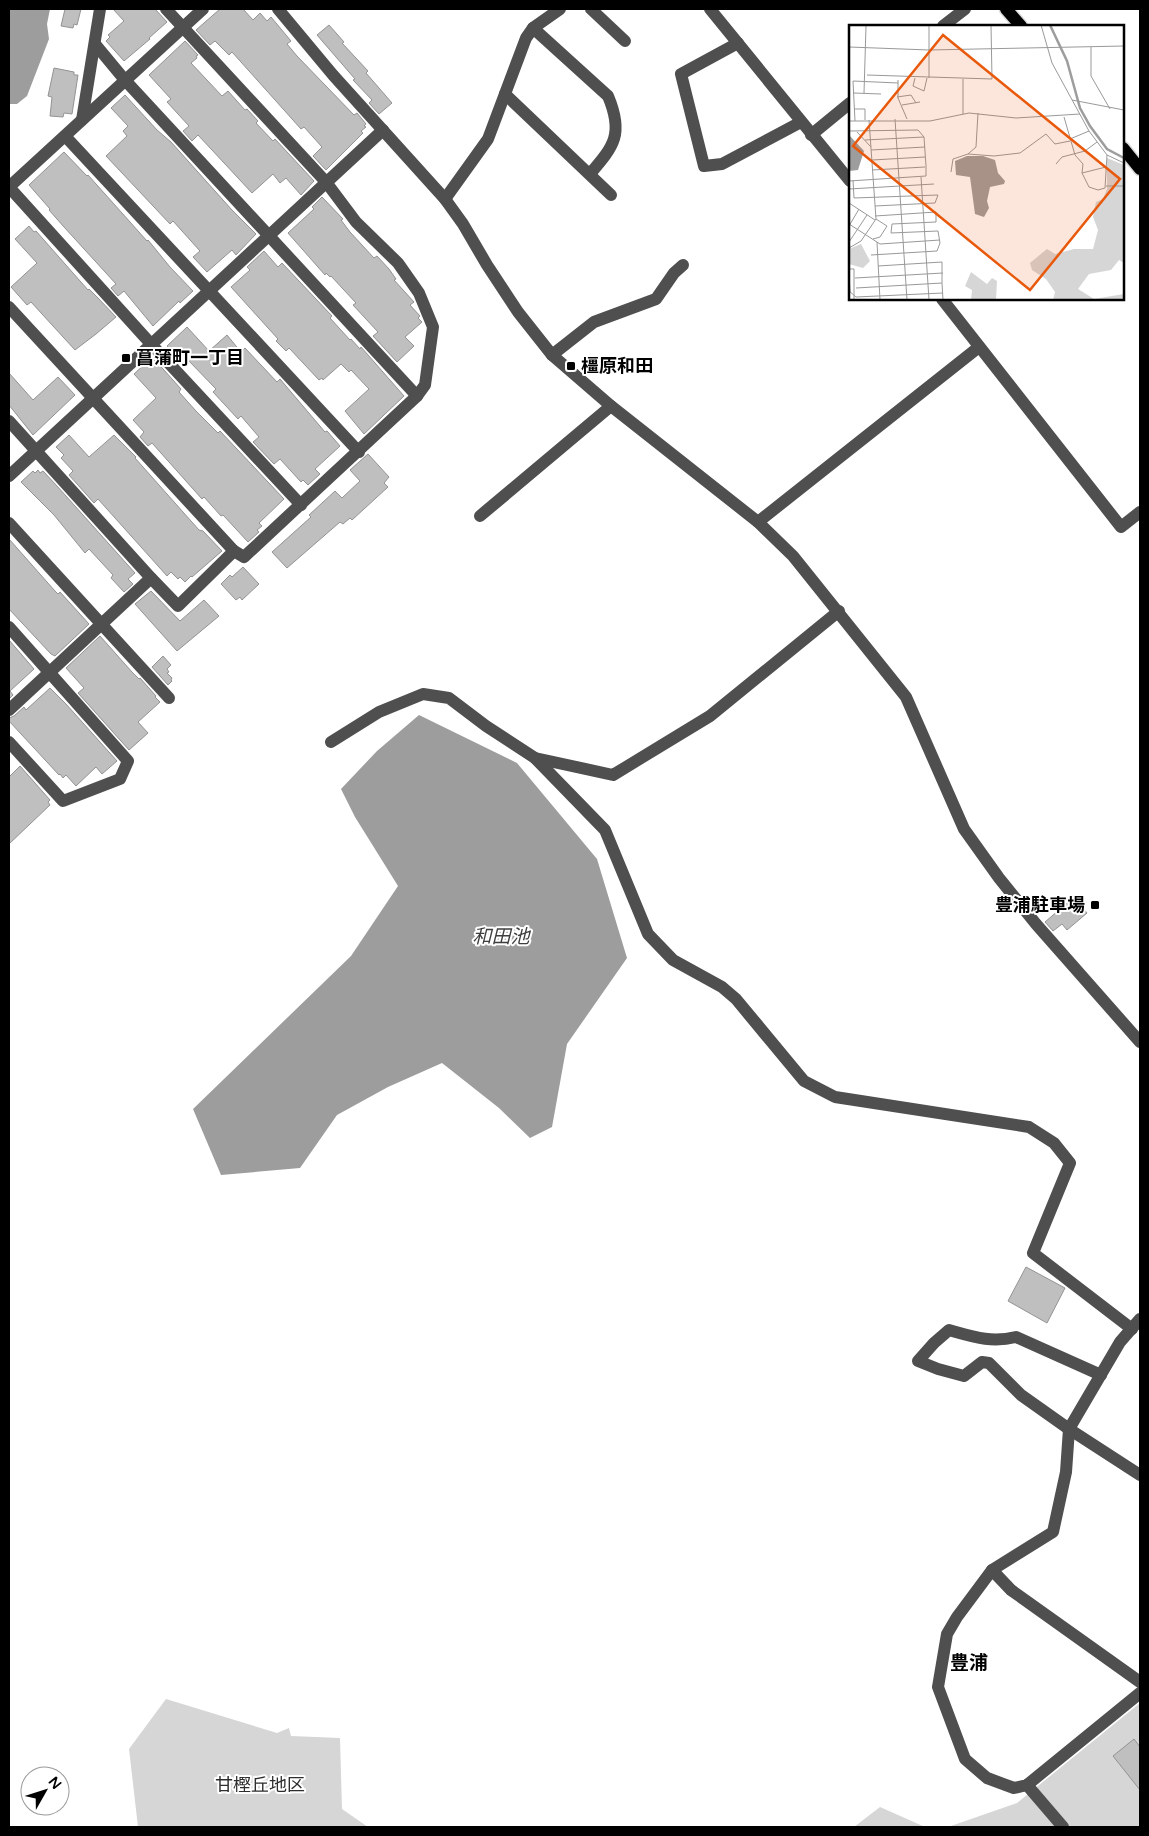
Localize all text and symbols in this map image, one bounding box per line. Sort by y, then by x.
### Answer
inset map [849,25,1124,300]
place label: 菖蒲町一丁目 [136,347,244,369]
marker: 菖蒲町一丁目 [120,352,132,364]
place label: 橿原和田 [581,355,653,377]
marker: 橿原和田 [565,360,577,372]
place label: 豊浦駐車場 [995,894,1085,916]
marker: 豊浦駐車場 [1089,899,1101,911]
water label: 和田池 [472,926,531,948]
district label: 豊浦 [950,1652,988,1674]
north arrow [20,1766,70,1816]
text: N [45,1773,65,1793]
park label: 甘樫丘地区 [215,1774,305,1796]

